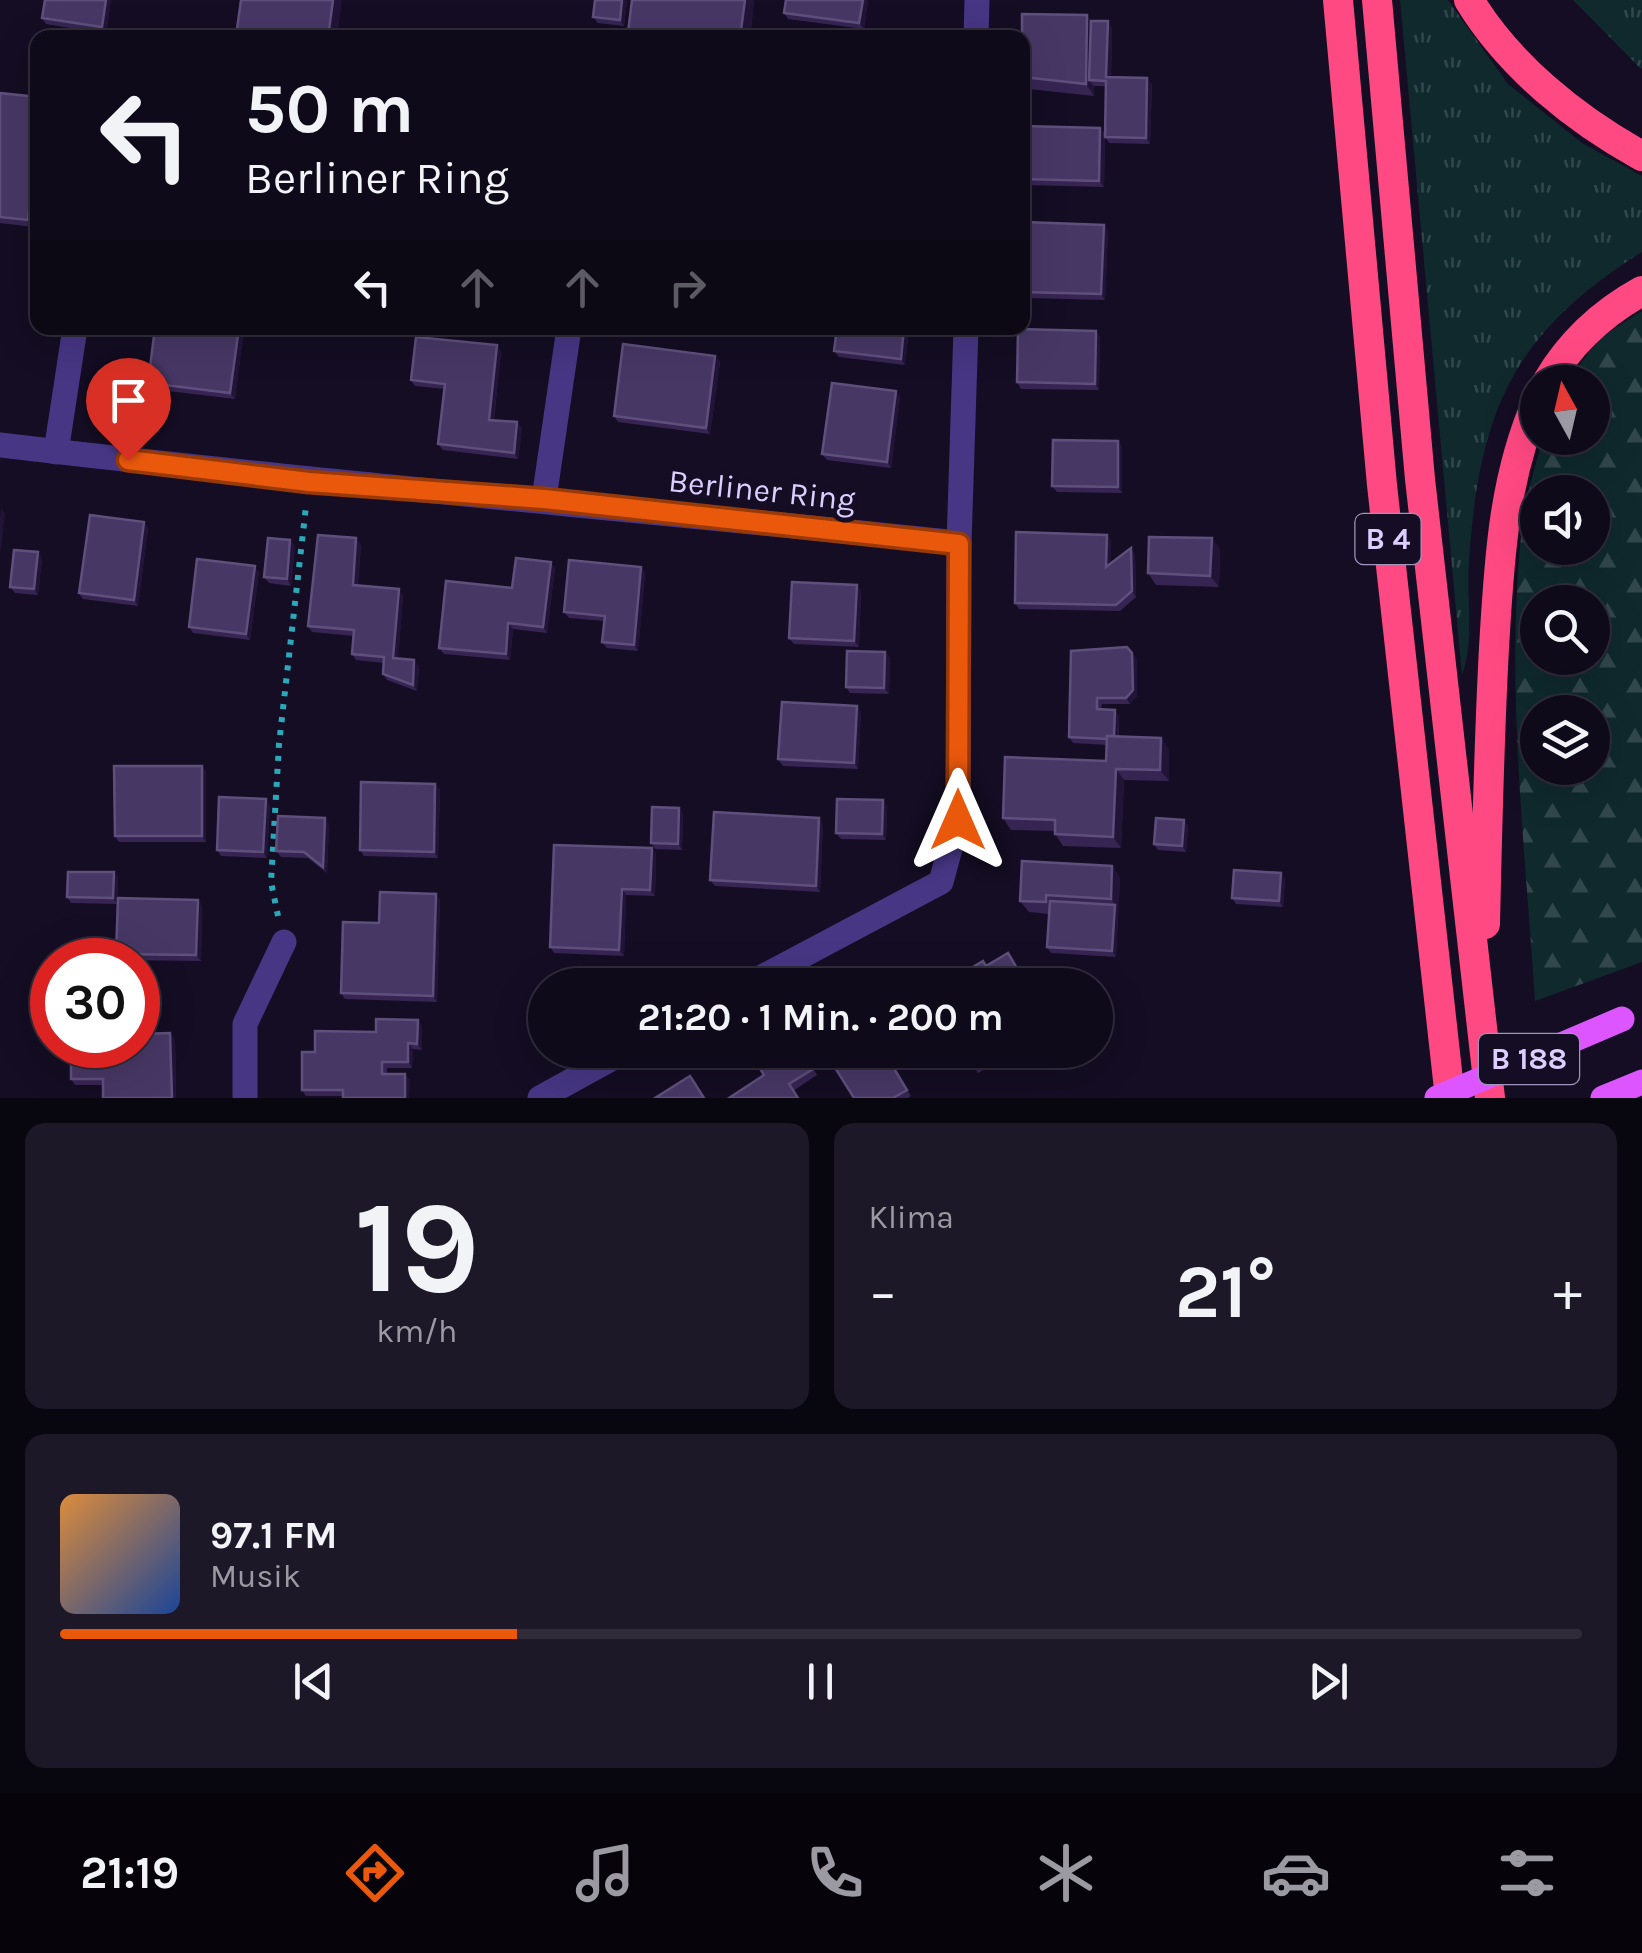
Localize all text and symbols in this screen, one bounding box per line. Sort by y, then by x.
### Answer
text: 50 m [245,68,414,150]
icon: left [80,70,210,200]
text: Berliner Ring [245,152,509,204]
icon: left [345,260,400,315]
icon: ahead [450,260,505,315]
icon: ahead [555,260,610,315]
icon: right [660,260,715,315]
pin [86,358,171,461]
north arrow [1520,365,1610,455]
map controls [1520,365,1610,785]
icon: arrive [101,373,156,428]
street label: Berliner Ring [667,462,857,519]
button: sound [1520,475,1610,565]
road number: B 4 [1356,514,1420,564]
button: search [1520,585,1610,675]
button: layers [1520,695,1610,785]
position arrow [906,768,1010,872]
speed limit sign: 30 [30,938,160,1068]
text: 21:20 · 1 Min. · 200 m [637,995,1004,1040]
road number: B 188 [1479,1034,1579,1084]
text: 19 [354,1172,480,1324]
text: Klima [869,1199,954,1236]
text: 21° [1175,1248,1276,1336]
text: − [869,1260,897,1324]
text: + [1553,1260,1582,1324]
text: km/h [376,1313,457,1350]
text: 97.1 FM [210,1513,337,1558]
text: Musik [210,1558,301,1595]
icon: previous [286,1654,341,1709]
icon: pause [793,1654,848,1709]
icon: next [1301,1654,1356,1709]
icon: directions [340,1838,410,1908]
icon: music [570,1838,640,1908]
icon: phone [800,1838,870,1908]
icon: climate [1031,1838,1101,1908]
icon: car [1261,1838,1331,1908]
icon: filters [1492,1838,1562,1908]
text: 21:19 [80,1847,179,1899]

